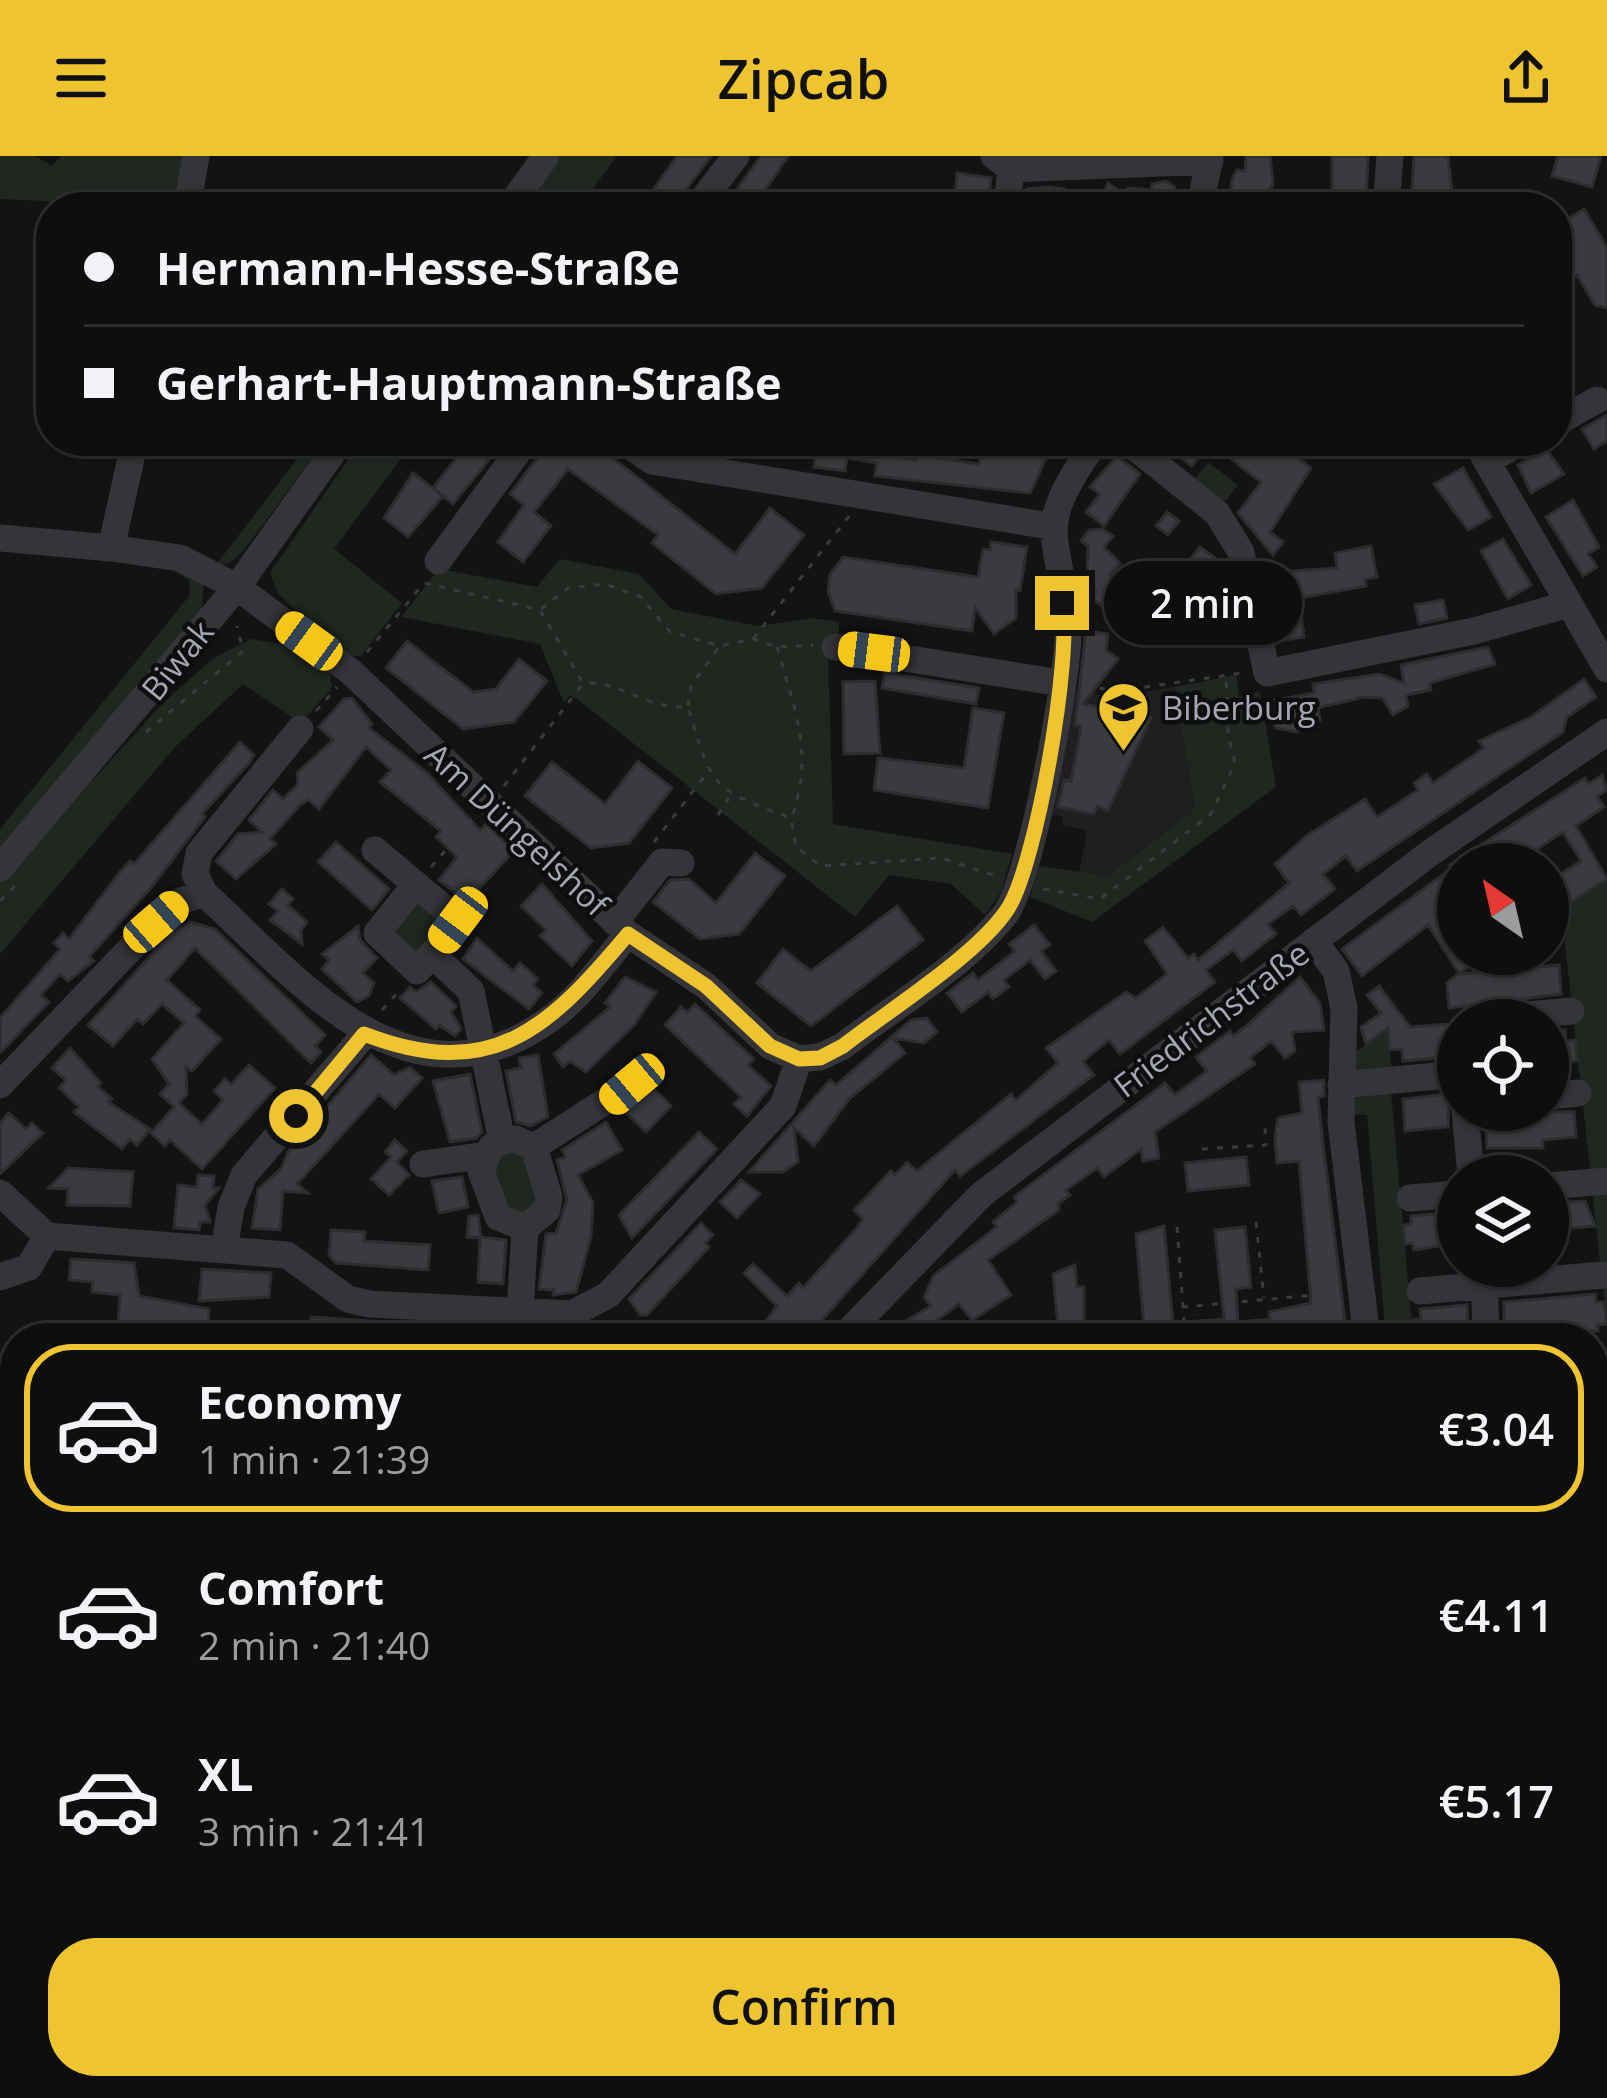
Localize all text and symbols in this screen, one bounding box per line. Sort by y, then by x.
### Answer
text: Zipcab [718,41,889,115]
icon: menu [48,45,114,111]
icon: share [1493,45,1559,111]
text: Hermann-Hesse-Straße [156,237,680,298]
text: Gerhart-Hauptmann-Straße [156,352,782,413]
callout: 2 min [1104,561,1302,645]
route end [1035,576,1089,630]
text: 2 min [1150,576,1256,629]
car [269,605,349,677]
street label: Biwak [131,610,223,709]
car [836,630,912,674]
school or university icon: Biberburg [1095,679,1151,753]
place label: Biberburg [1162,685,1316,730]
street label: Am Düngelshof [415,732,620,927]
north arrow [1437,843,1569,975]
map controls [1437,843,1569,1287]
car [422,880,494,960]
car [117,885,195,959]
street label: Friedrichstraße [1104,931,1318,1107]
button: locate [1437,999,1569,1131]
car [593,1047,671,1121]
route start [269,1089,323,1143]
button: layers [1437,1155,1569,1287]
text: Economy [198,1371,401,1432]
icon: car [54,1374,162,1482]
text: €3.04 [1439,1398,1554,1459]
text: 1 min · 21:39 [198,1432,430,1485]
text: Comfort [198,1557,384,1618]
icon: car [54,1560,162,1668]
text: €4.11 [1439,1584,1554,1645]
text: 2 min · 21:40 [198,1618,430,1671]
text: XL [198,1743,253,1804]
icon: car [54,1746,162,1854]
text: €5.17 [1439,1770,1554,1831]
text: 3 min · 21:41 [198,1804,430,1857]
button: Confirm [48,1938,1560,2076]

